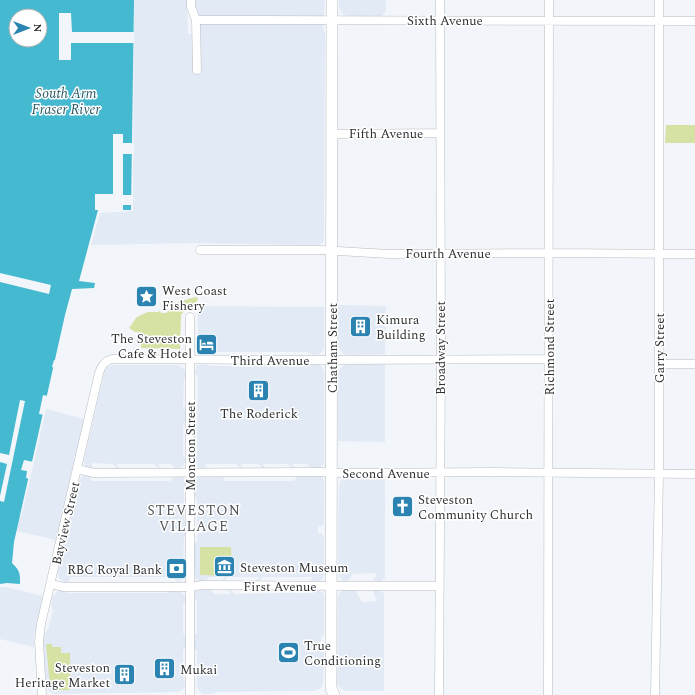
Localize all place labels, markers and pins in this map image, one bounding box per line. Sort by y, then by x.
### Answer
place label: West Coast Fishery [162,281,227,316]
place icon: West Coast Fishery [133,284,159,310]
place label: Kimura Building [376,310,426,345]
building icon: Kimura Building [348,313,374,339]
place label: The Steveston Cafe & Hotel [111,329,192,364]
hotel icon: The Steveston Cafe & Hotel [194,332,220,358]
building icon: The Roderick [246,378,272,404]
place label: The Roderick [220,404,298,424]
place label: Steveston Community Church [418,490,533,525]
church icon: Steveston Community Church [389,493,415,519]
museum icon: Steveston Museum [211,554,237,580]
bank icon: RBC Royal Bank [164,556,190,582]
place label: Steveston Museum [240,558,349,578]
place label: RBC Royal Bank [67,560,162,580]
place label: True Conditioning [304,636,381,671]
sports icon: True Conditioning [276,639,302,665]
building icon: Mukai [151,656,177,682]
place label: Steveston Heritage Market [15,658,110,693]
place label: Mukai [180,660,217,680]
building icon: Steveston Heritage Market [112,661,138,687]

